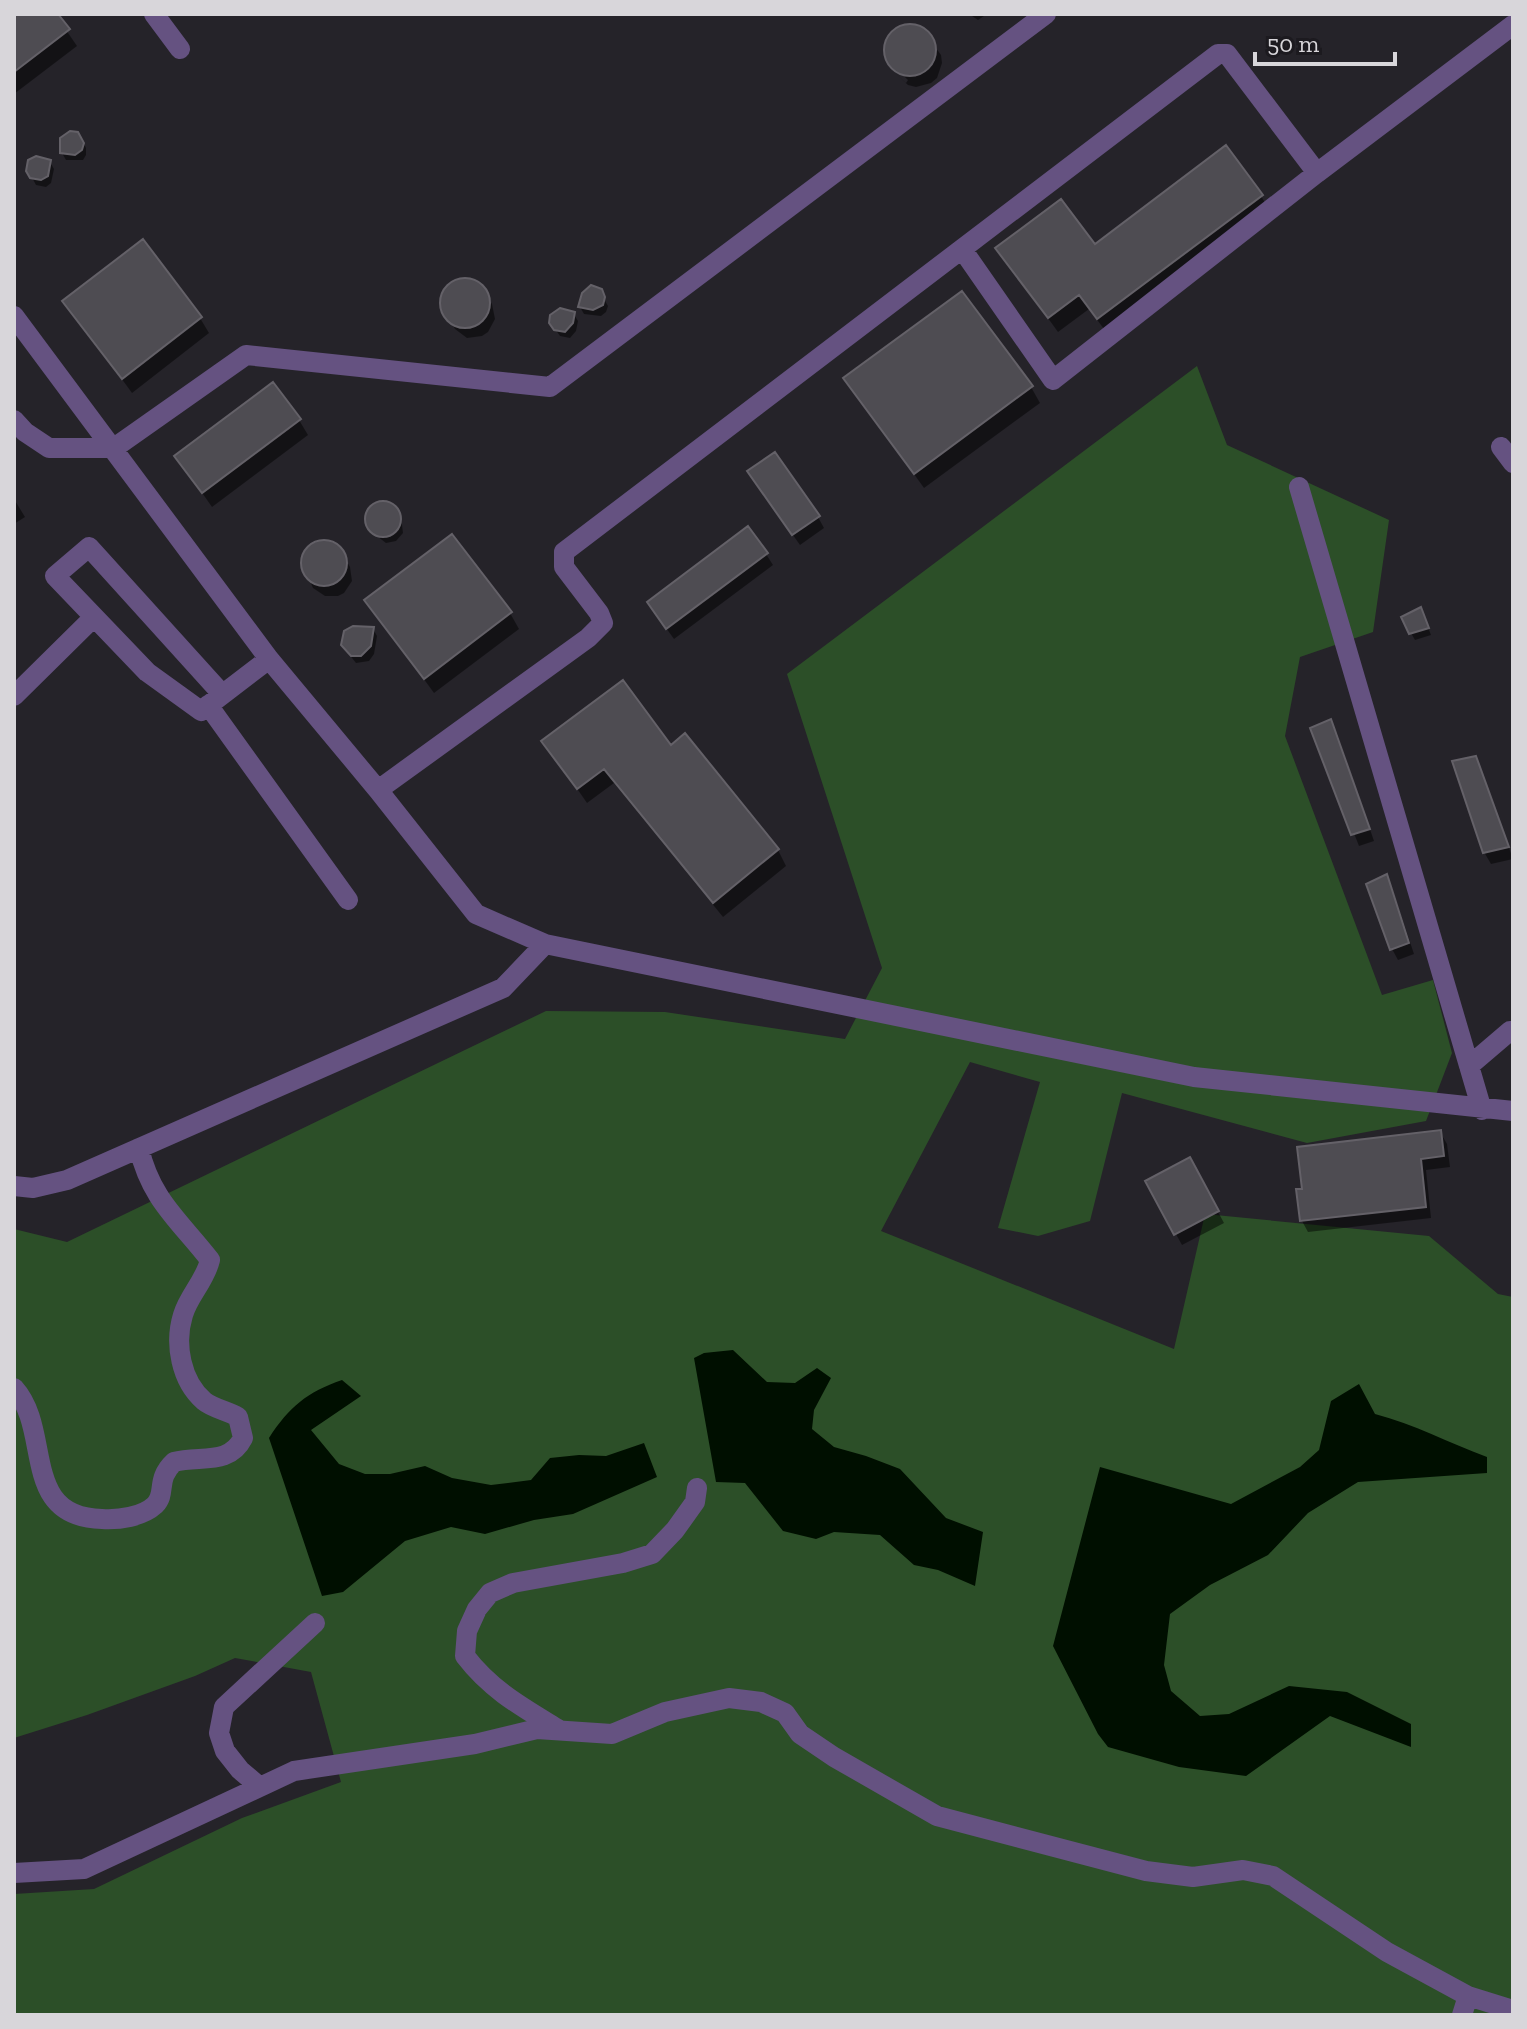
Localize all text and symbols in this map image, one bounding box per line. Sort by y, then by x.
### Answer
scale bar [1255,16,1395,66]
text: 50 m [1267,29,1320,58]

